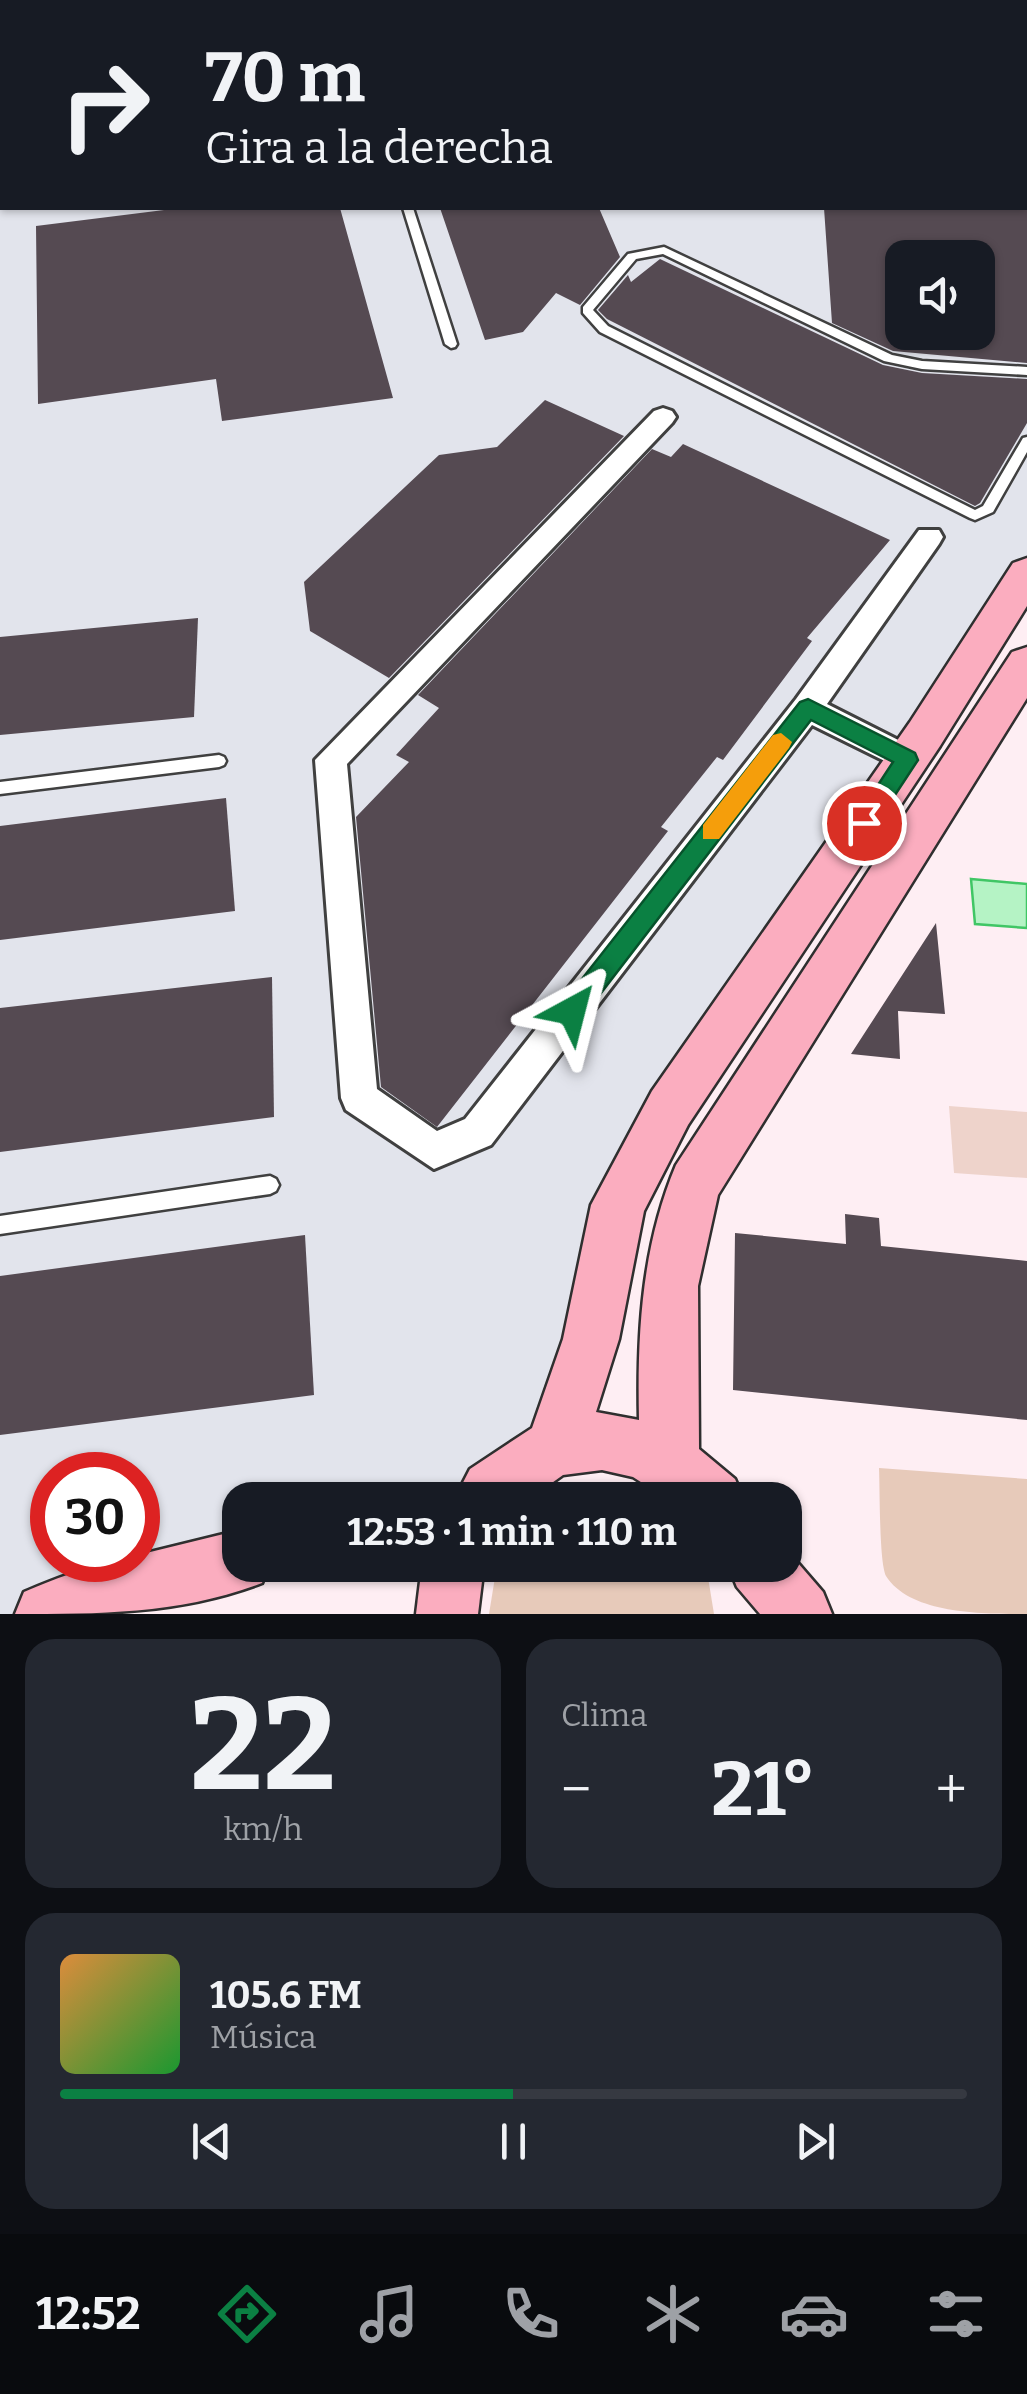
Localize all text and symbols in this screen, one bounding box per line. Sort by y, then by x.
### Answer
text: 70 m [205,36,365,120]
icon: right [40,40,170,170]
text: Gira a la derecha [205,121,553,175]
map controls [885,240,995,350]
button: sound [885,240,995,350]
pin [822,781,907,866]
icon: arrive [837,796,892,851]
position arrow [520,959,624,1063]
speed limit sign: 30 [30,1452,160,1582]
text: 12:53 · 1 min · 110 m [347,1509,677,1555]
text: 22 [190,1667,336,1823]
text: Clima [561,1696,648,1734]
text: 21° [711,1745,816,1835]
text: − [561,1757,591,1823]
text: + [936,1757,967,1823]
text: km/h [223,1810,303,1848]
text: 105.6 FM [210,1972,362,2018]
text: Música [210,2018,317,2056]
icon: previous [184,2114,239,2169]
icon: pause [486,2114,541,2169]
icon: next [788,2114,843,2169]
icon: directions [212,2279,282,2349]
icon: music [354,2279,424,2349]
icon: phone [496,2279,566,2349]
icon: climate [638,2279,708,2349]
icon: car [779,2279,849,2349]
icon: filters [921,2279,991,2349]
text: 12:52 [36,2287,141,2341]

